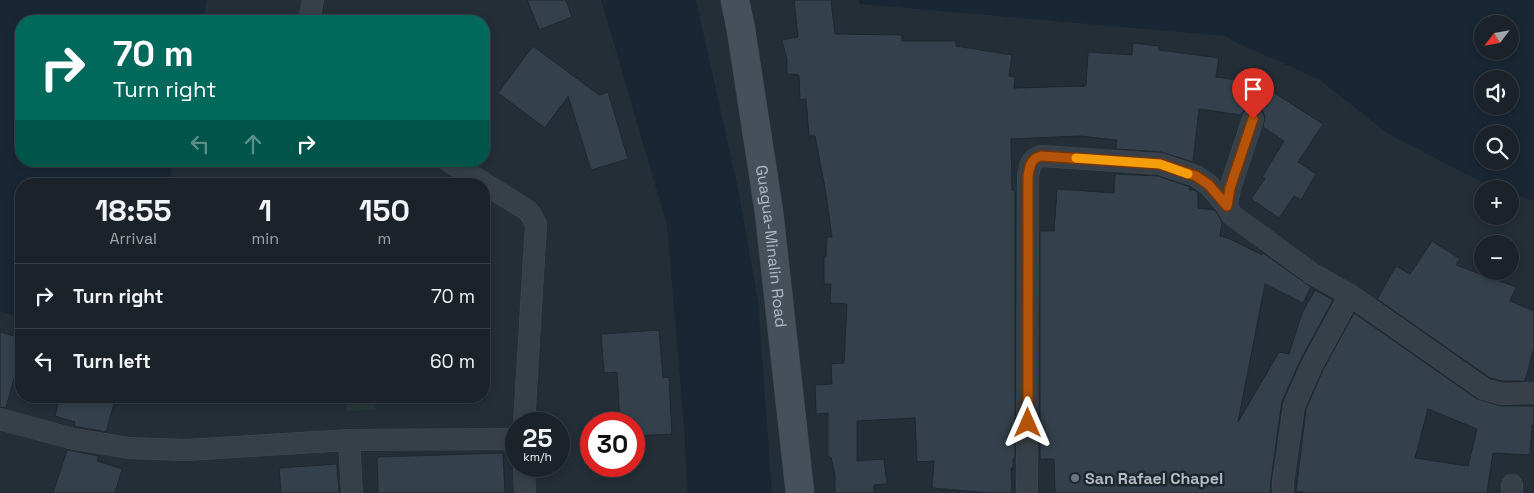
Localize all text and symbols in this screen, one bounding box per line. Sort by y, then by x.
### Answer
north arrow [1474,15,1519,60]
map controls [1474,15,1519,280]
text: 70 m [113,32,194,76]
icon: right [30,35,95,100]
pin [1232,68,1274,119]
button: sound [1474,70,1519,115]
text: Turn right [113,75,216,103]
icon: arrive [1239,75,1267,103]
button: search [1474,125,1519,170]
icon: left [186,130,214,158]
icon: ahead [239,130,267,158]
icon: right [292,130,320,158]
street label: Guagua-Minalin Road [751,163,792,329]
button: + [1474,180,1519,225]
text: 18:55 [95,191,172,230]
text: 1 [258,191,272,230]
text: 150 [359,191,410,230]
text: Arrival [109,228,157,249]
text: min [252,228,279,249]
text: m [378,228,391,249]
button: − [1474,235,1519,280]
icon: right [30,282,58,310]
text: Turn right [73,284,163,309]
text: 70 m [431,284,475,309]
icon: left [30,347,58,375]
text: Turn left [73,349,151,374]
text: 60 m [430,349,475,374]
position arrow [1001,396,1053,448]
speed limit sign: 30 [580,412,645,477]
text: 25 [523,422,552,454]
text: km/h [523,449,552,465]
place label: San Rafael Chapel [1085,468,1223,489]
marker: San Rafael Chapel [1069,472,1081,484]

